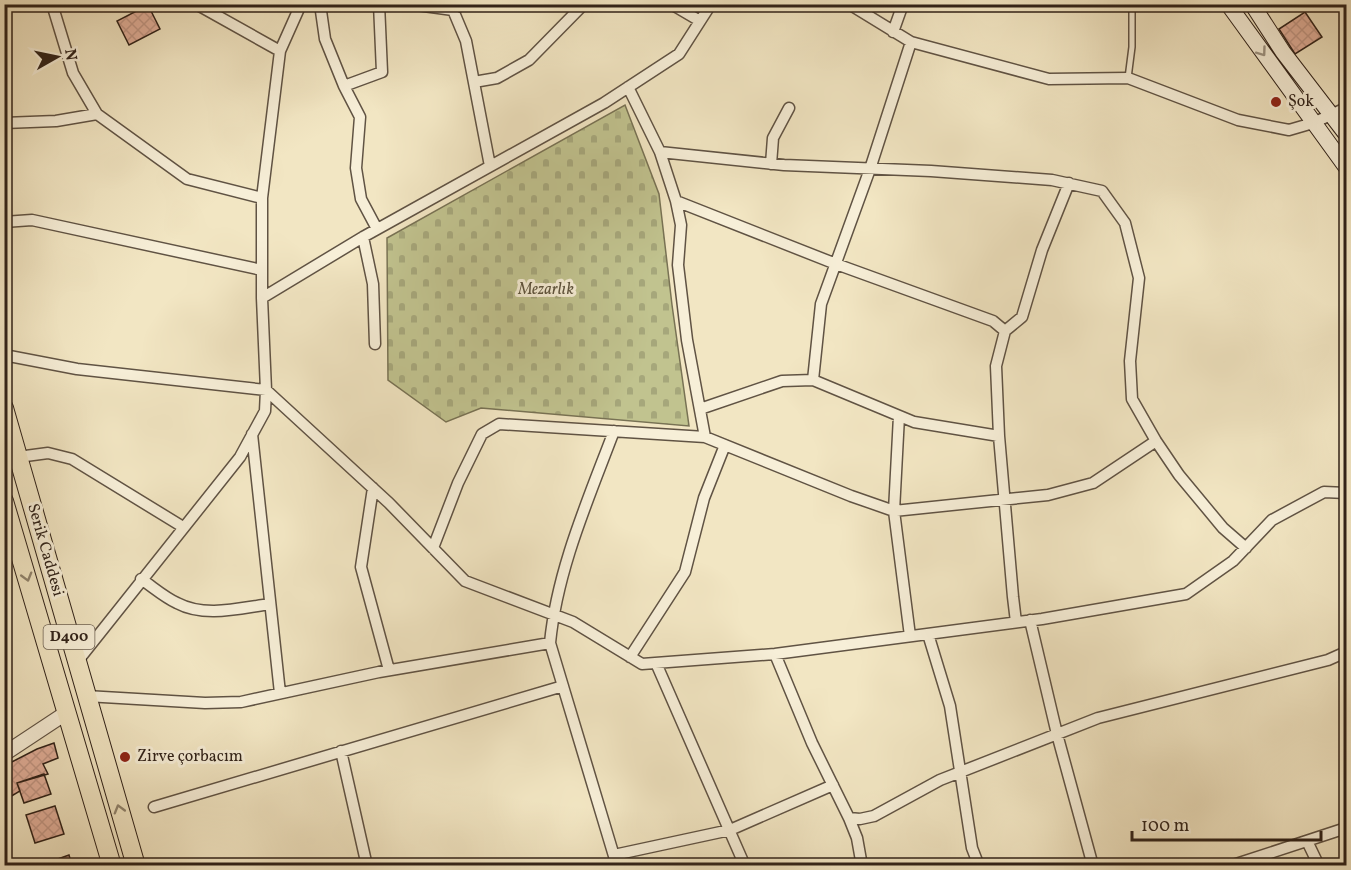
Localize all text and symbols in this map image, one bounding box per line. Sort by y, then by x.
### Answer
north arrow [27,27,87,87]
one-way arrow [1255,46,1266,57]
text: N [58,48,82,63]
place label: Şok [1288,91,1314,113]
marker: Şok [1269,95,1283,109]
park label: Mezarlık [517,279,574,301]
street label: Serik Caddesi [21,501,69,599]
one-way arrow [20,571,32,582]
road number: D400 [44,625,94,649]
place label: Zirve çorbacım [137,746,243,768]
marker: Zirve çorbacım [118,750,132,764]
one-way arrow [114,804,126,815]
scale bar [1132,804,1321,842]
text: 100 m [1141,814,1190,839]

